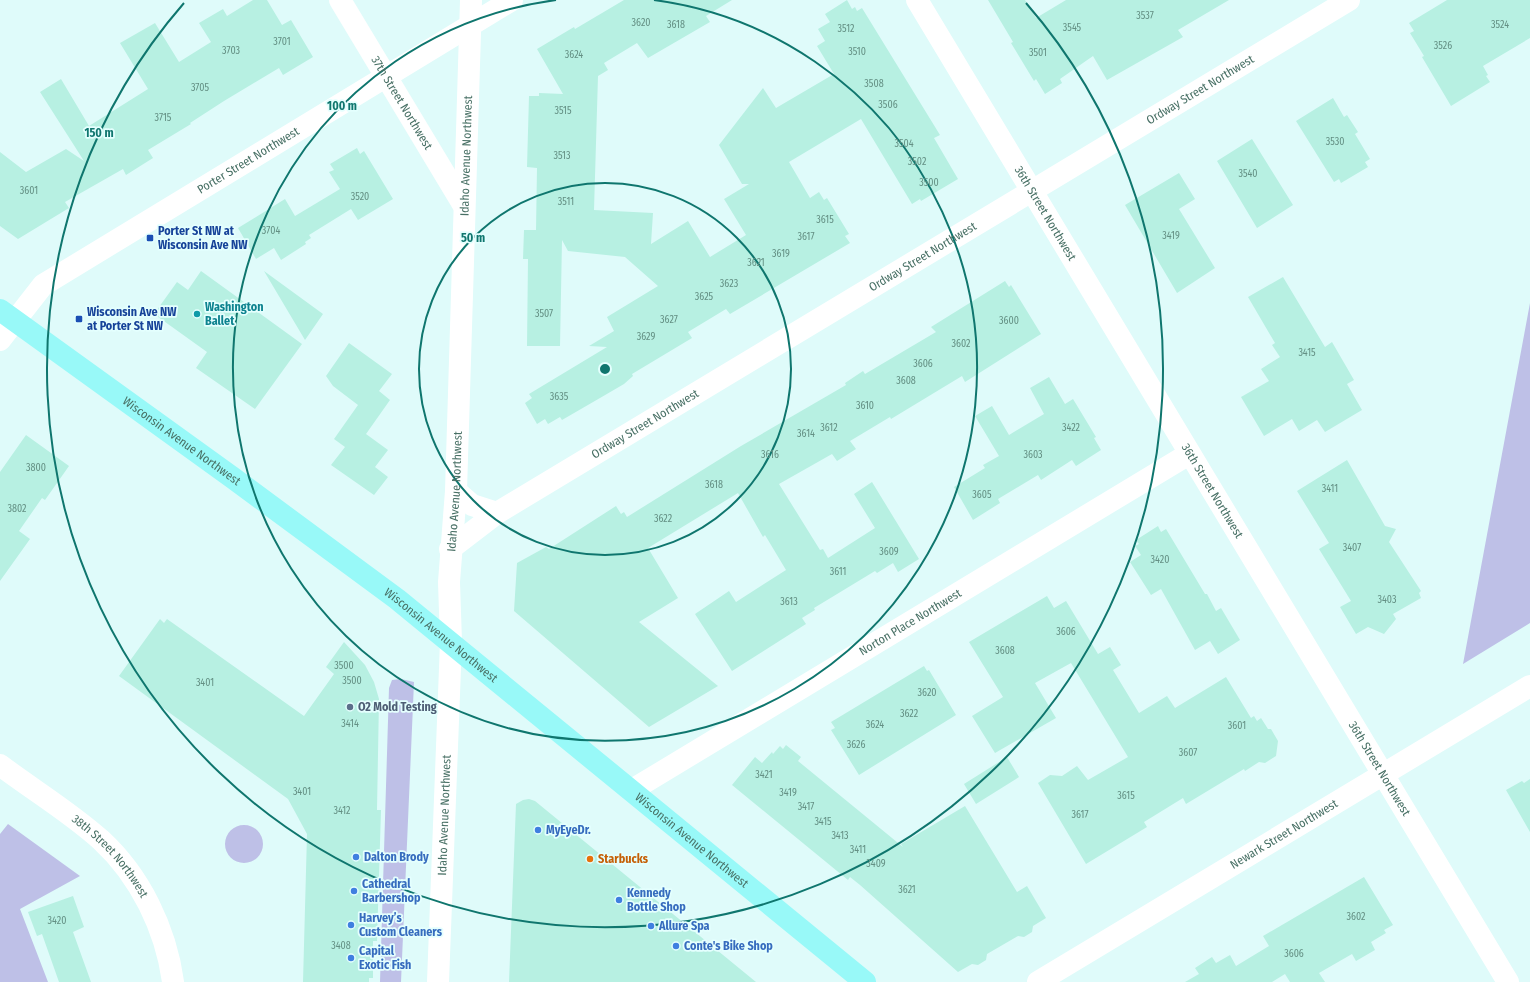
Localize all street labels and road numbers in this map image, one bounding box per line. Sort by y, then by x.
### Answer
street label: Ordway Street Northwest [1144,52,1256,127]
street label: 37th Street Northwest [368,54,435,152]
street label: Idaho Avenue Northwest [457,95,475,216]
street label: Porter Street Northwest [195,124,302,197]
street label: 36th Street Northwest [1012,164,1079,263]
street label: Ordway Street Northwest [866,219,979,294]
street label: Ordway Street Northwest [589,386,701,462]
street label: Wisconsin Avenue Northwest [120,394,243,488]
street label: Idaho Avenue Northwest [444,431,465,552]
street label: 36th Street Northwest [1179,441,1246,541]
street label: Wisconsin Avenue Northwest [382,585,500,685]
street label: Norton Place Northwest [857,586,964,658]
street label: 36th Street Northwest [1346,719,1413,818]
street label: Idaho Avenue Northwest [435,754,454,876]
street label: Wisconsin Avenue Northwest [632,790,751,891]
street label: Newark Street Northwest [1228,796,1340,872]
street label: 38th Street Northwest [69,812,151,900]

